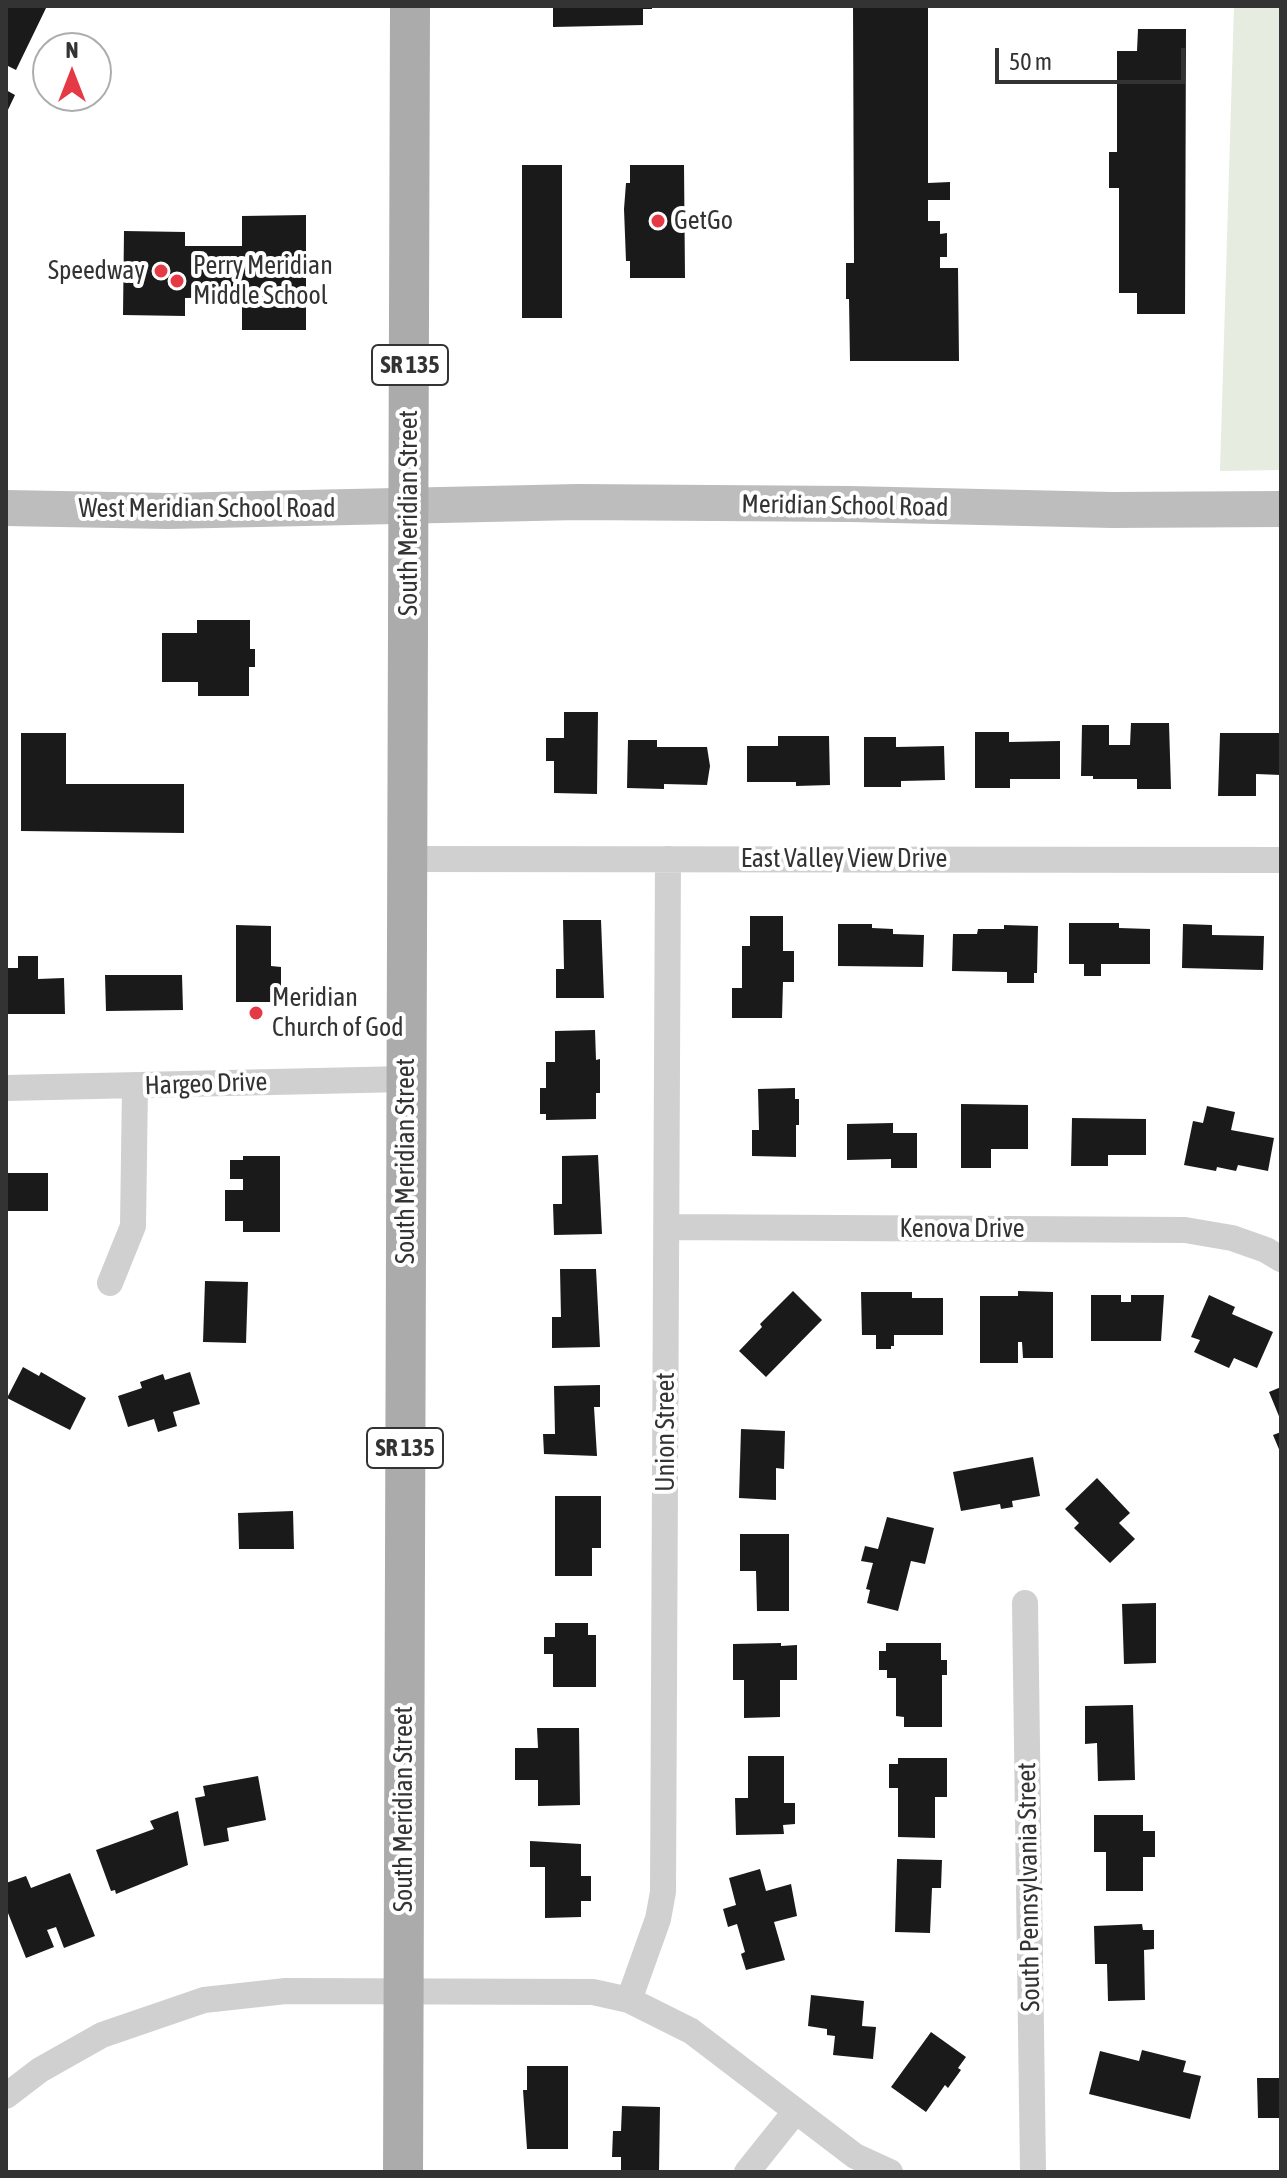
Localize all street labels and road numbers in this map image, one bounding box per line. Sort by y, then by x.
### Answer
road number: SR 135 [372,345,448,385]
street label: South Meridian Street [393,410,425,616]
street label: Meridian School Road [741,489,949,523]
street label: West Meridian School Road [78,493,336,525]
street label: East Valley View Drive [741,843,947,875]
street label: South Meridian Street [390,1058,422,1264]
street label: Hargeo Drive [144,1066,268,1102]
street label: Kenova Drive [899,1213,1025,1245]
street label: Union Street [650,1372,682,1492]
road number: SR 135 [367,1428,443,1468]
street label: South Meridian Street [388,1706,420,1912]
street label: South Pennsylvania Street [1011,1762,1047,2012]

